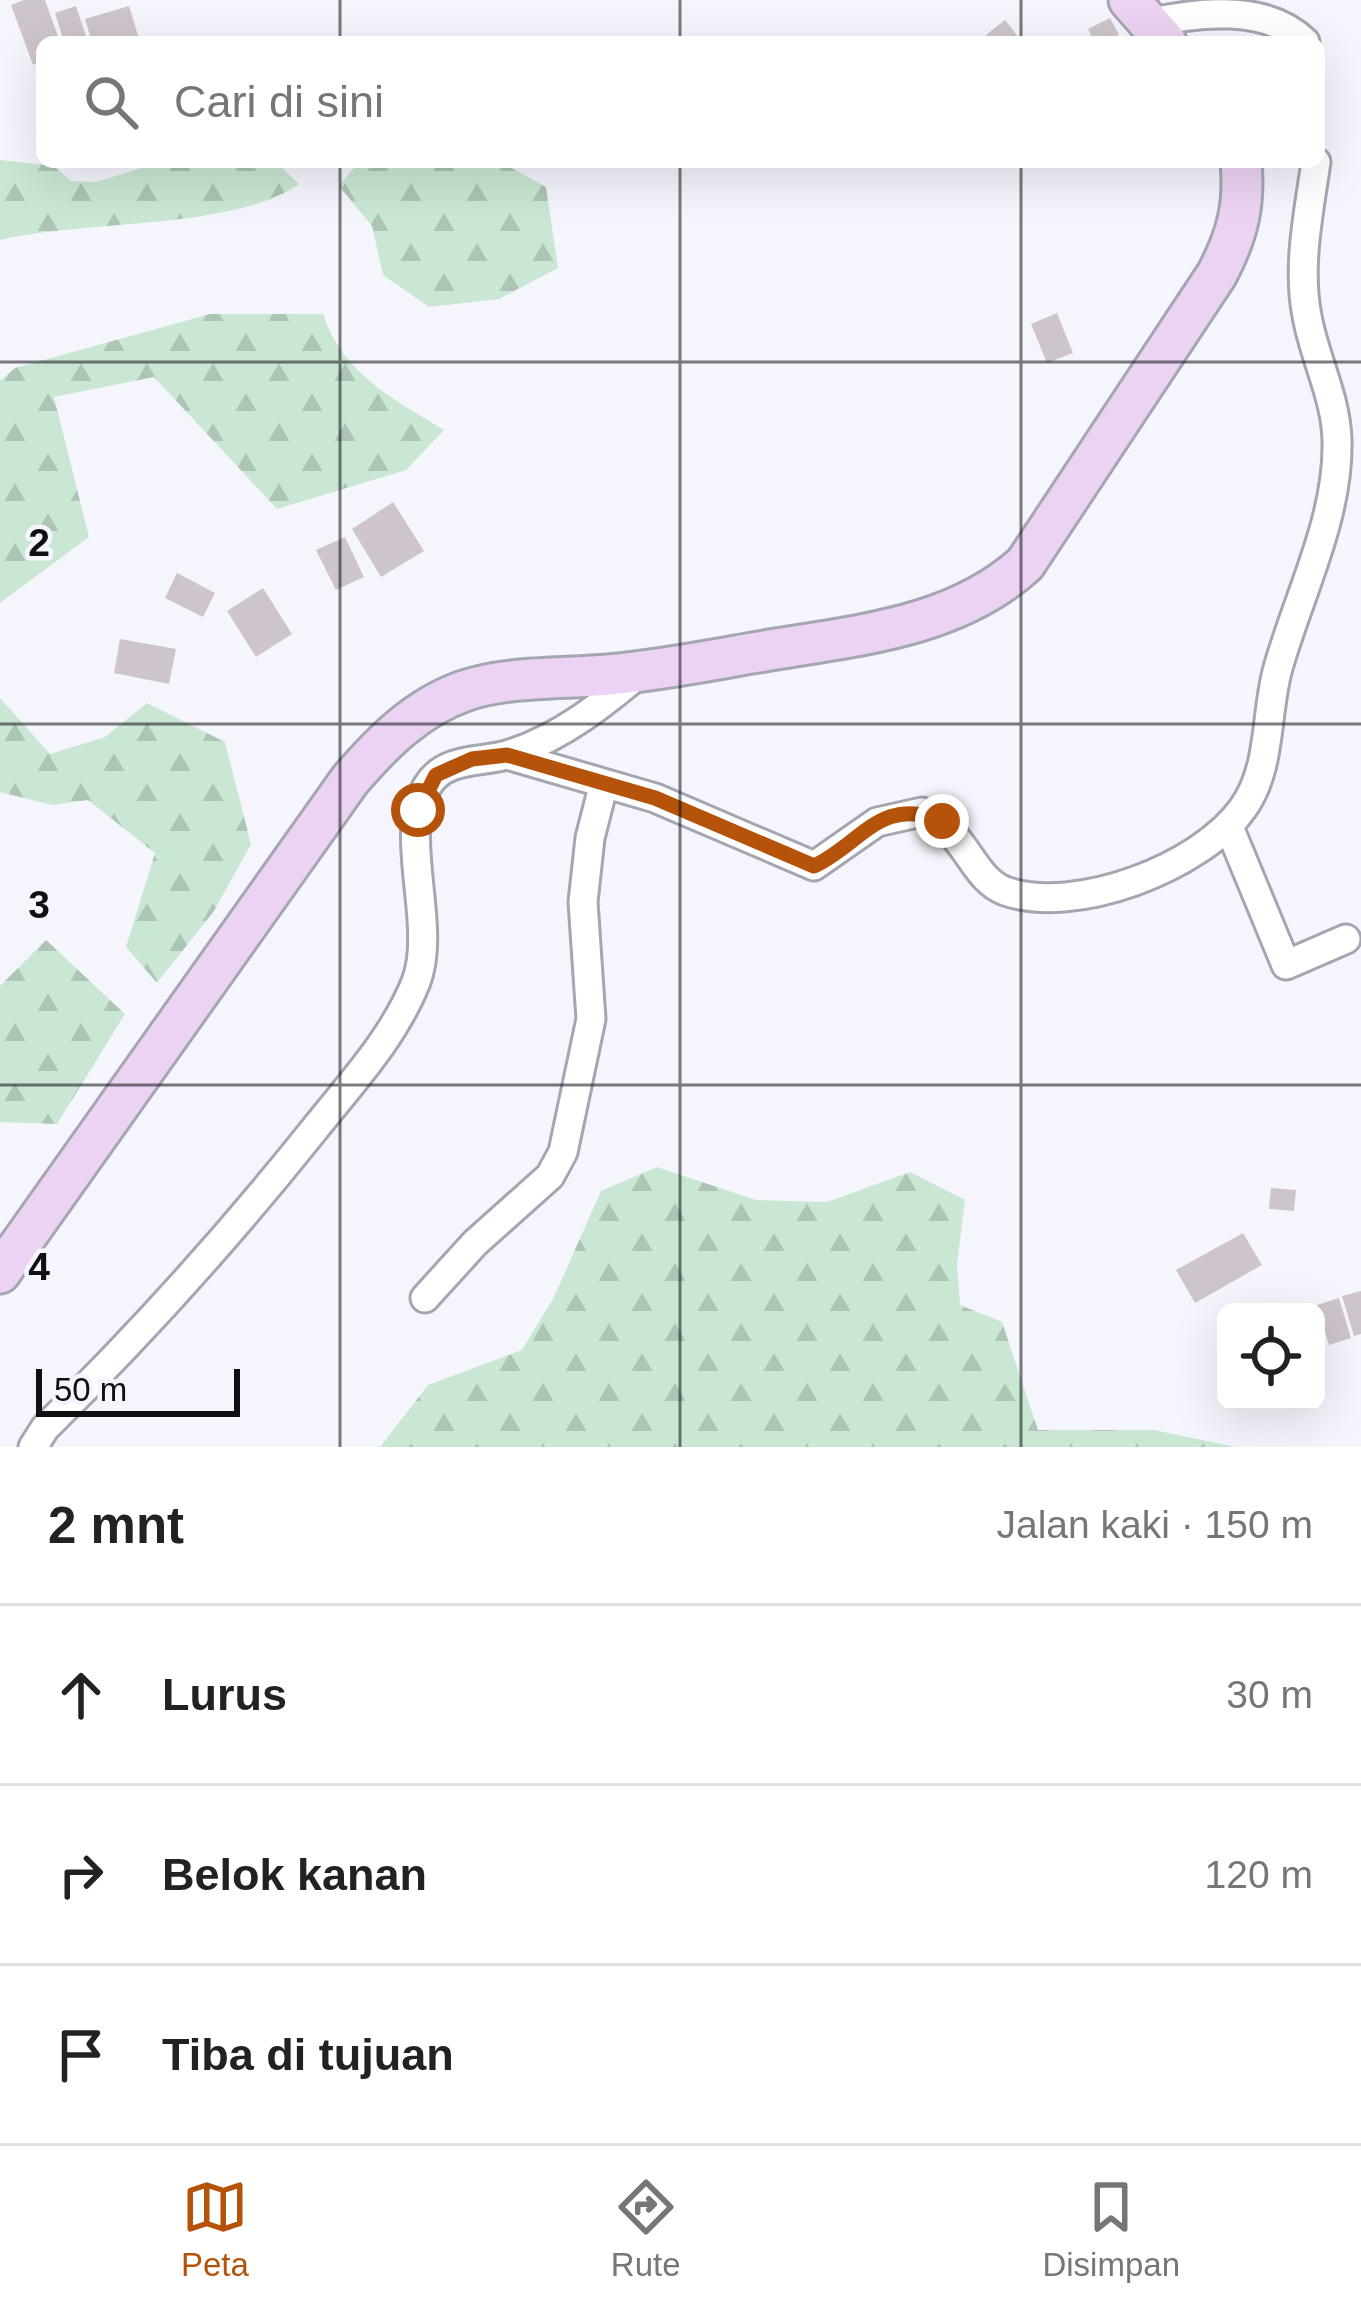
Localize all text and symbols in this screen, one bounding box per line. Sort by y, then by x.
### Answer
search box [36,36,1325,168]
icon: search [78,69,144,135]
text: Cari di sini [174,76,384,127]
text: 2 [28,521,50,564]
route start [391,783,445,837]
route end [915,794,969,848]
text: 3 [28,883,50,926]
text: 4 [28,1245,50,1288]
map controls [1217,1303,1325,1411]
button: locate [1217,1303,1325,1411]
scale bar [36,1363,240,1416]
text: 50 m [54,1371,127,1408]
text: 2 mnt [48,1497,184,1554]
text: Jalan kaki · 150 m [997,1503,1313,1546]
icon: ahead [48,1662,114,1728]
text: Lurus [162,1669,287,1720]
text: 30 m [1226,1673,1313,1716]
icon: right [48,1842,114,1908]
text: Belok kanan [162,1849,427,1900]
text: 120 m [1205,1853,1313,1896]
icon: arrive [48,2022,114,2088]
text: Tiba di tujuan [162,2029,454,2080]
tab: Peta [181,2174,249,2284]
tab: Rute [611,2174,681,2284]
tab: Disimpan [1042,2174,1180,2284]

